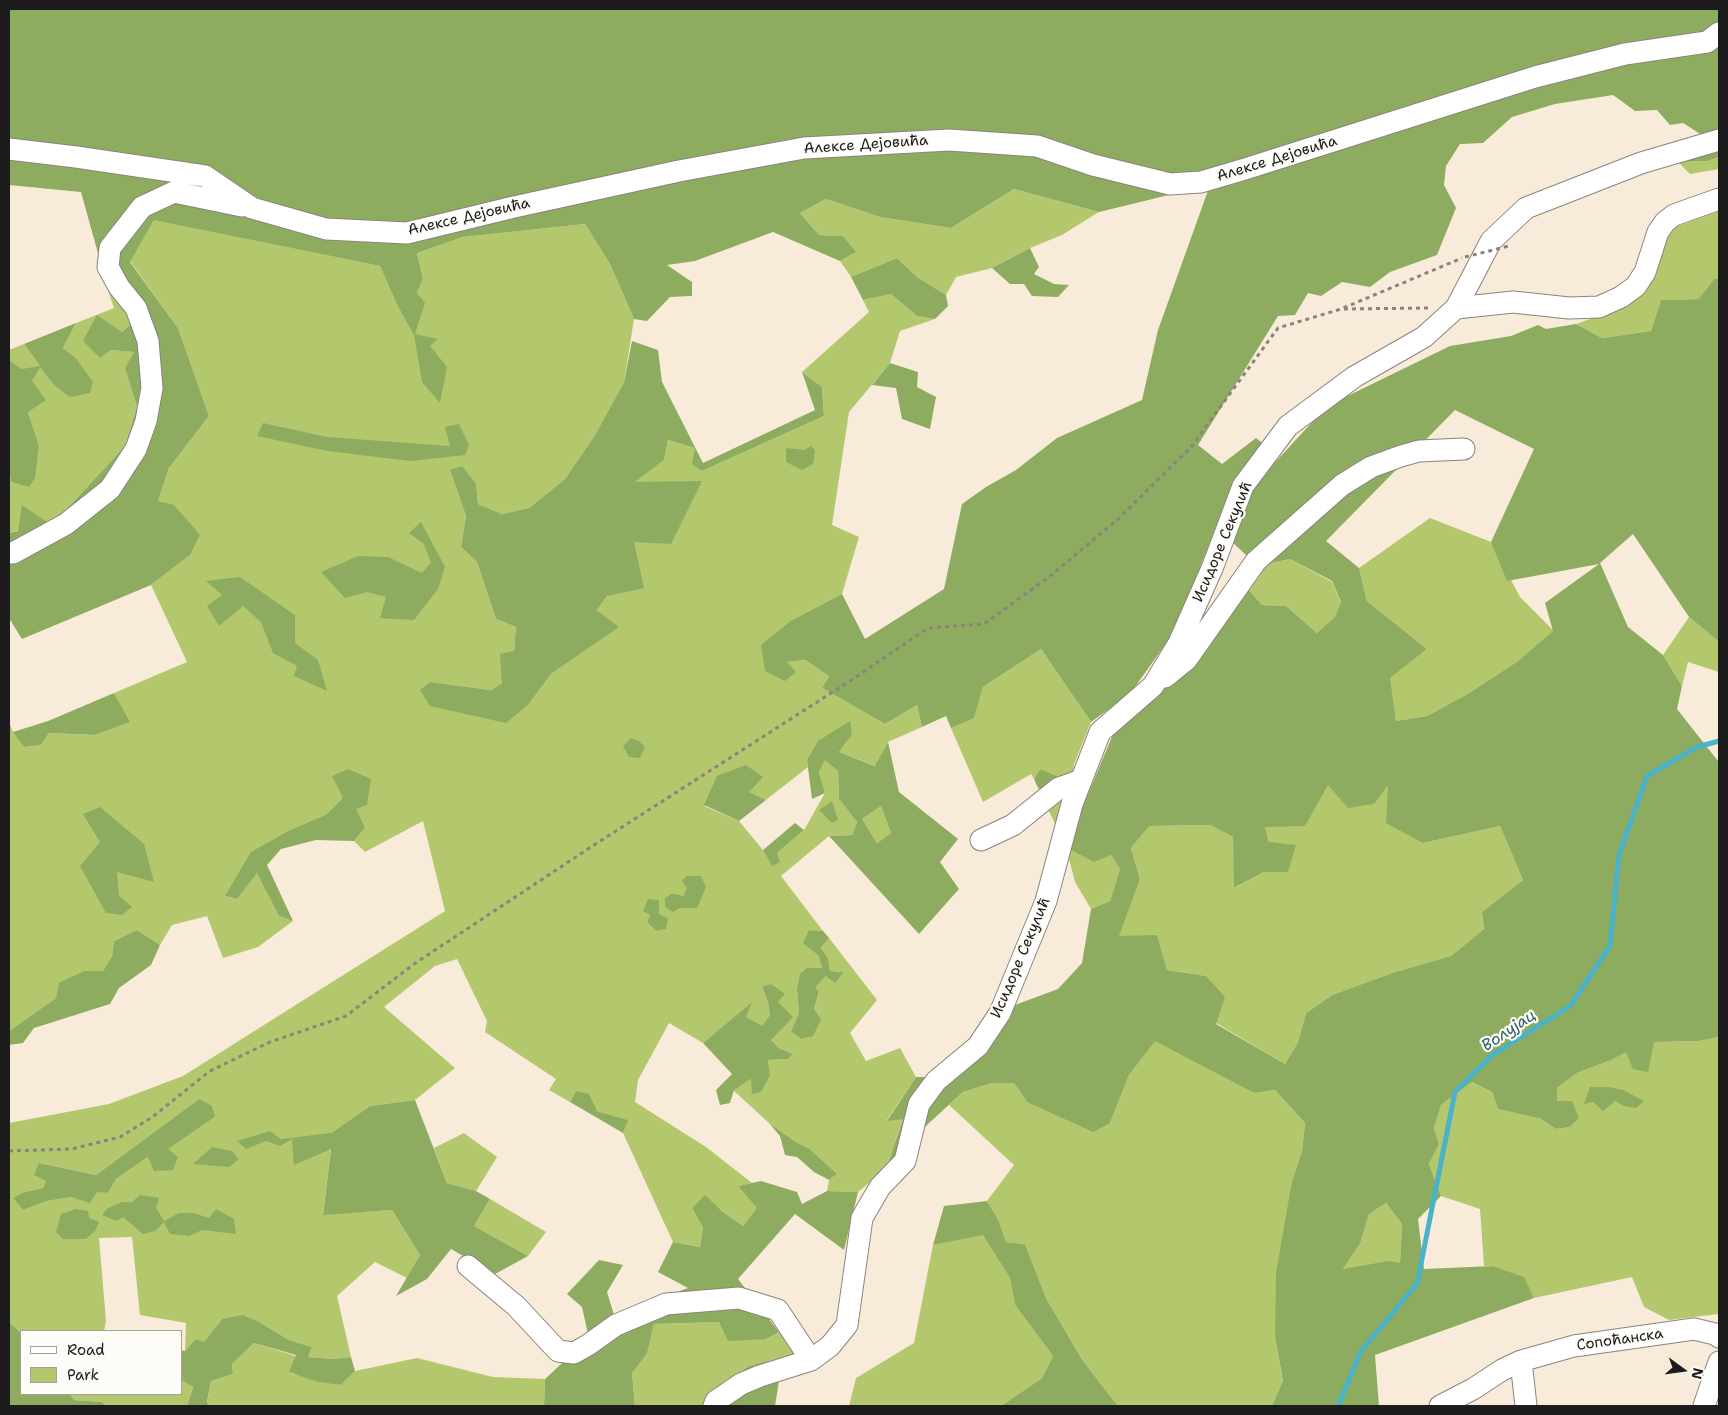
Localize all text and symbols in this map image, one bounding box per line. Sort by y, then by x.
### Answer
street label: Алексе Дејовића [803,132,929,158]
street label: Алексе Дејовића [1215,132,1339,186]
street label: Алексе Дејовића [406,194,532,240]
street label: Исидоре Секулић [1189,479,1257,605]
street label: Исидоре Секулић [987,895,1055,1021]
water label: Волујац [1478,1006,1540,1056]
street label: Сопоћанска [1576,1325,1664,1355]
legend [20,1330,182,1395]
text: Road [67,1340,105,1360]
north arrow [1658,1345,1708,1395]
text: Park [67,1365,99,1385]
text: N [1687,1366,1708,1381]

